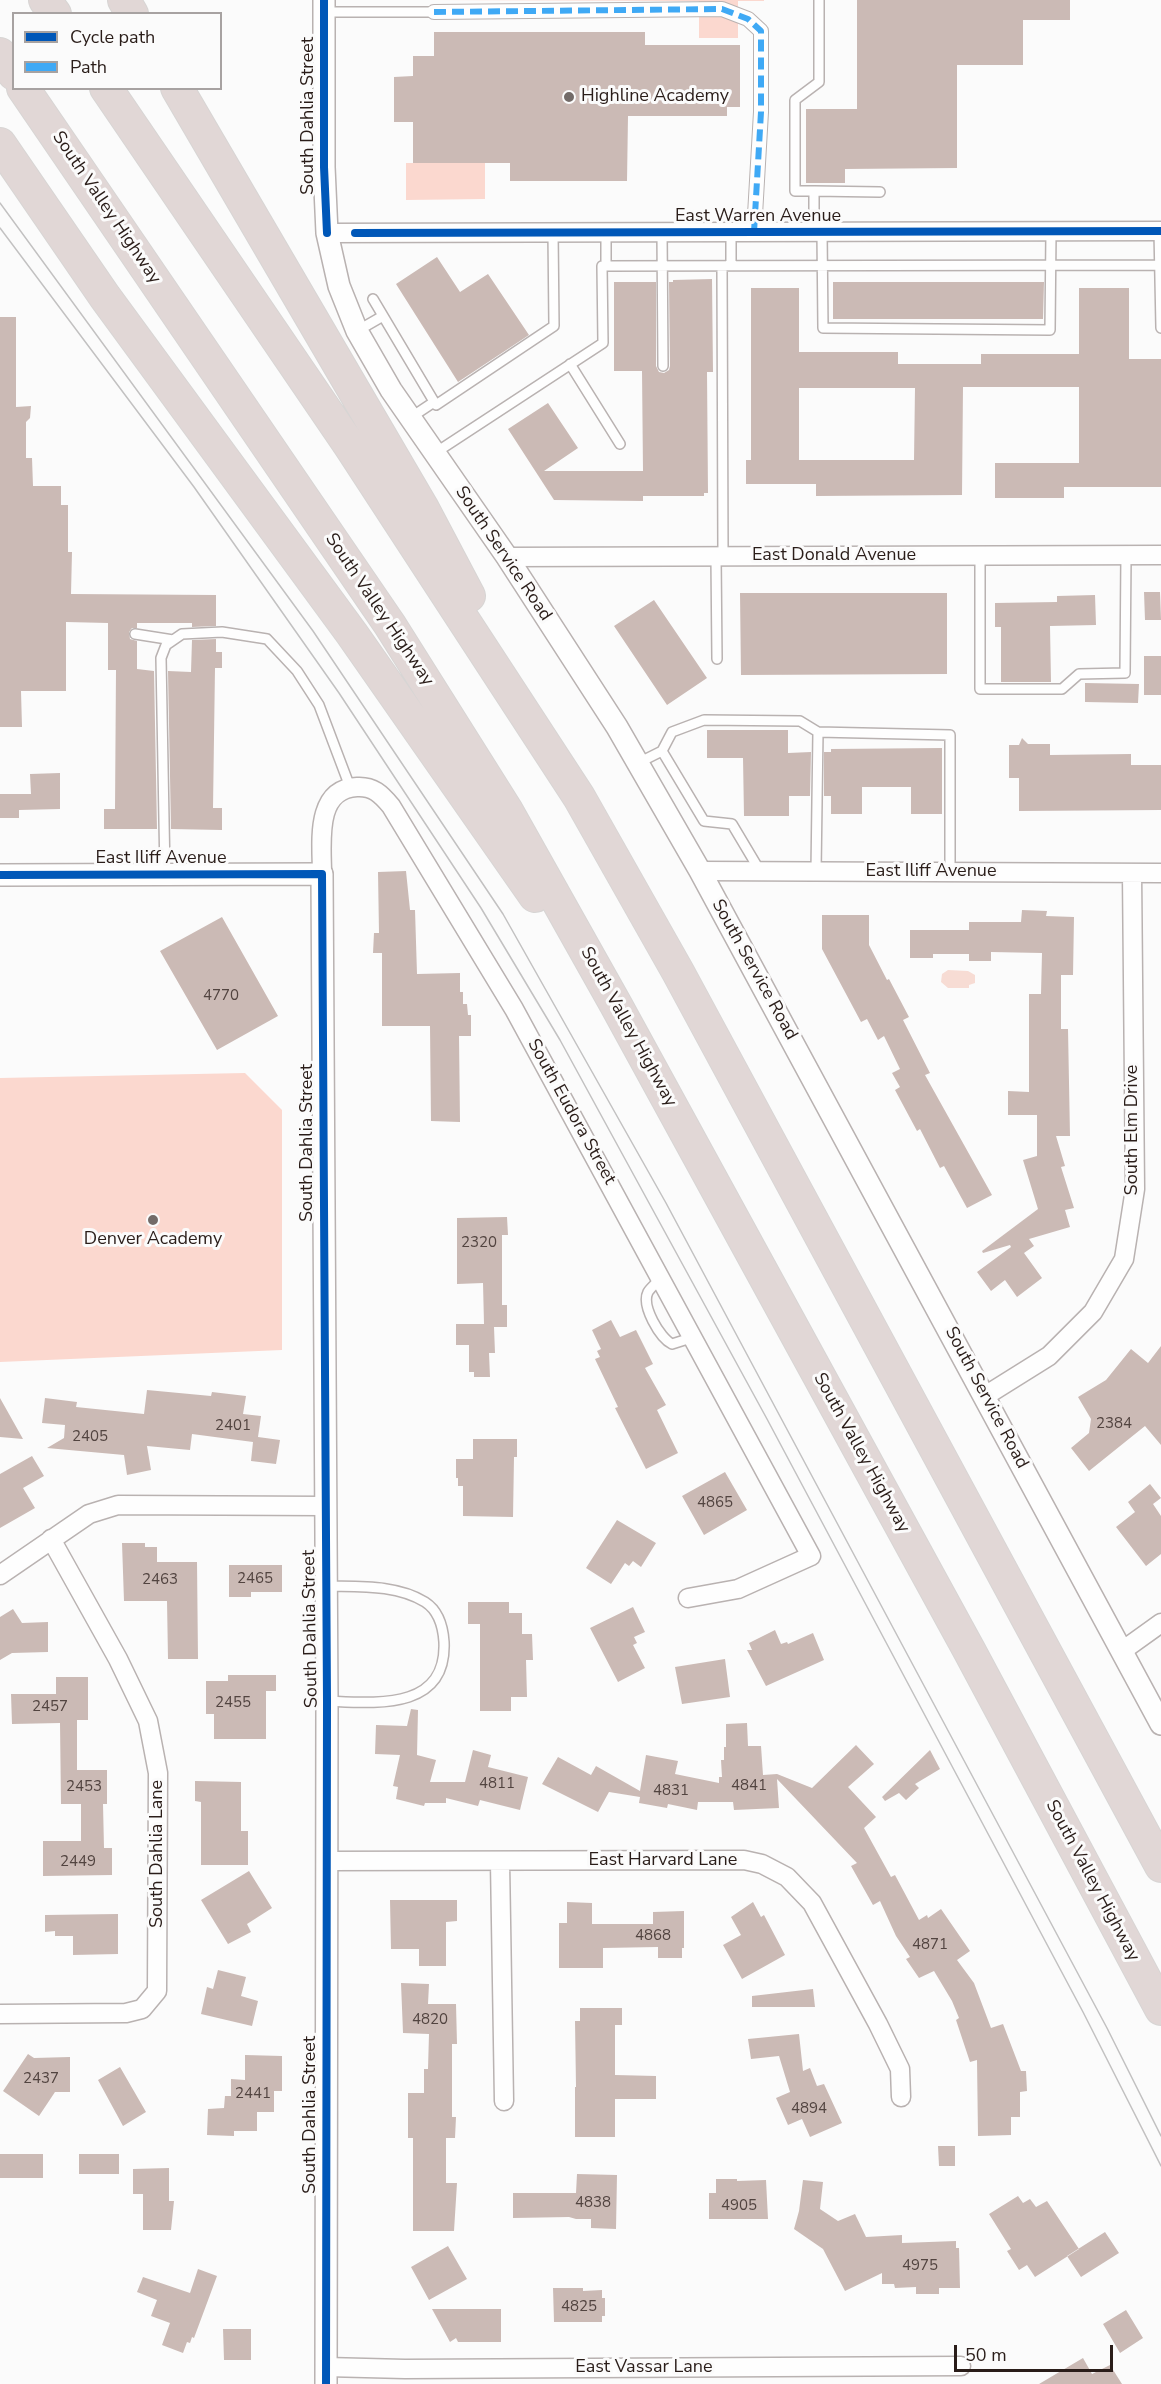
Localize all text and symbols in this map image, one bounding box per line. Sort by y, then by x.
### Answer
legend [12,12,222,90]
text: Cycle path [70,25,155,49]
street label: South Dahlia Street [298,37,320,195]
text: Path [70,55,107,79]
place label: Highline Academy [581,86,729,108]
marker: Highline Academy [562,90,576,104]
street label: South Valley Highway [47,128,165,288]
street label: East Warren Avenue [675,206,841,228]
street label: South Service Road [450,483,556,625]
street label: South Valley Highway [320,530,438,690]
street label: East Donald Avenue [752,545,916,567]
street label: East Iliff Avenue [95,848,227,870]
street label: East Iliff Avenue [865,861,997,883]
street label: South Service Road [706,896,802,1044]
street label: South Valley Highway [575,943,681,1111]
house number: 4770 [203,987,239,1005]
street label: South Eudora Street [522,1035,620,1189]
street label: South Dahlia Street [297,1064,319,1222]
street label: South Elm Drive [1122,1065,1144,1195]
marker: Denver Academy [146,1213,160,1227]
place label: Denver Academy [84,1229,222,1251]
house number: 2320 [461,1234,497,1252]
street label: South Service Road [939,1323,1033,1473]
street label: South Valley Highway [808,1369,914,1537]
house number: 2384 [1096,1415,1132,1433]
house number: 2401 [215,1417,251,1435]
house number: 2405 [72,1428,108,1446]
house number: 4865 [697,1494,733,1512]
street label: South Dahlia Street [299,1550,323,1708]
house number: 2465 [237,1570,273,1588]
house number: 2463 [142,1571,178,1589]
house number: 2455 [215,1694,251,1712]
house number: 2457 [32,1698,68,1716]
house number: 4811 [479,1775,515,1793]
house number: 4841 [731,1777,767,1795]
house number: 2453 [66,1778,102,1796]
street label: South Dahlia Lane [147,1780,169,1928]
house number: 4831 [653,1782,689,1800]
street label: South Valley Highway [1040,1797,1144,1965]
street label: East Harvard Lane [589,1850,737,1872]
house number: 2449 [60,1853,96,1871]
house number: 4868 [635,1927,671,1945]
house number: 4871 [912,1936,948,1954]
house number: 4820 [412,2011,448,2029]
street label: South Dahlia Street [300,2036,322,2194]
house number: 2437 [23,2070,59,2088]
house number: 2441 [235,2085,271,2103]
house number: 4894 [791,2100,827,2118]
house number: 4838 [575,2194,611,2212]
house number: 4905 [721,2197,757,2215]
house number: 4975 [902,2257,938,2275]
house number: 4825 [561,2298,597,2316]
scale bar [957,2333,1116,2371]
text: 50 m [965,2343,1007,2367]
street label: East Vassar Lane [575,2357,713,2379]

